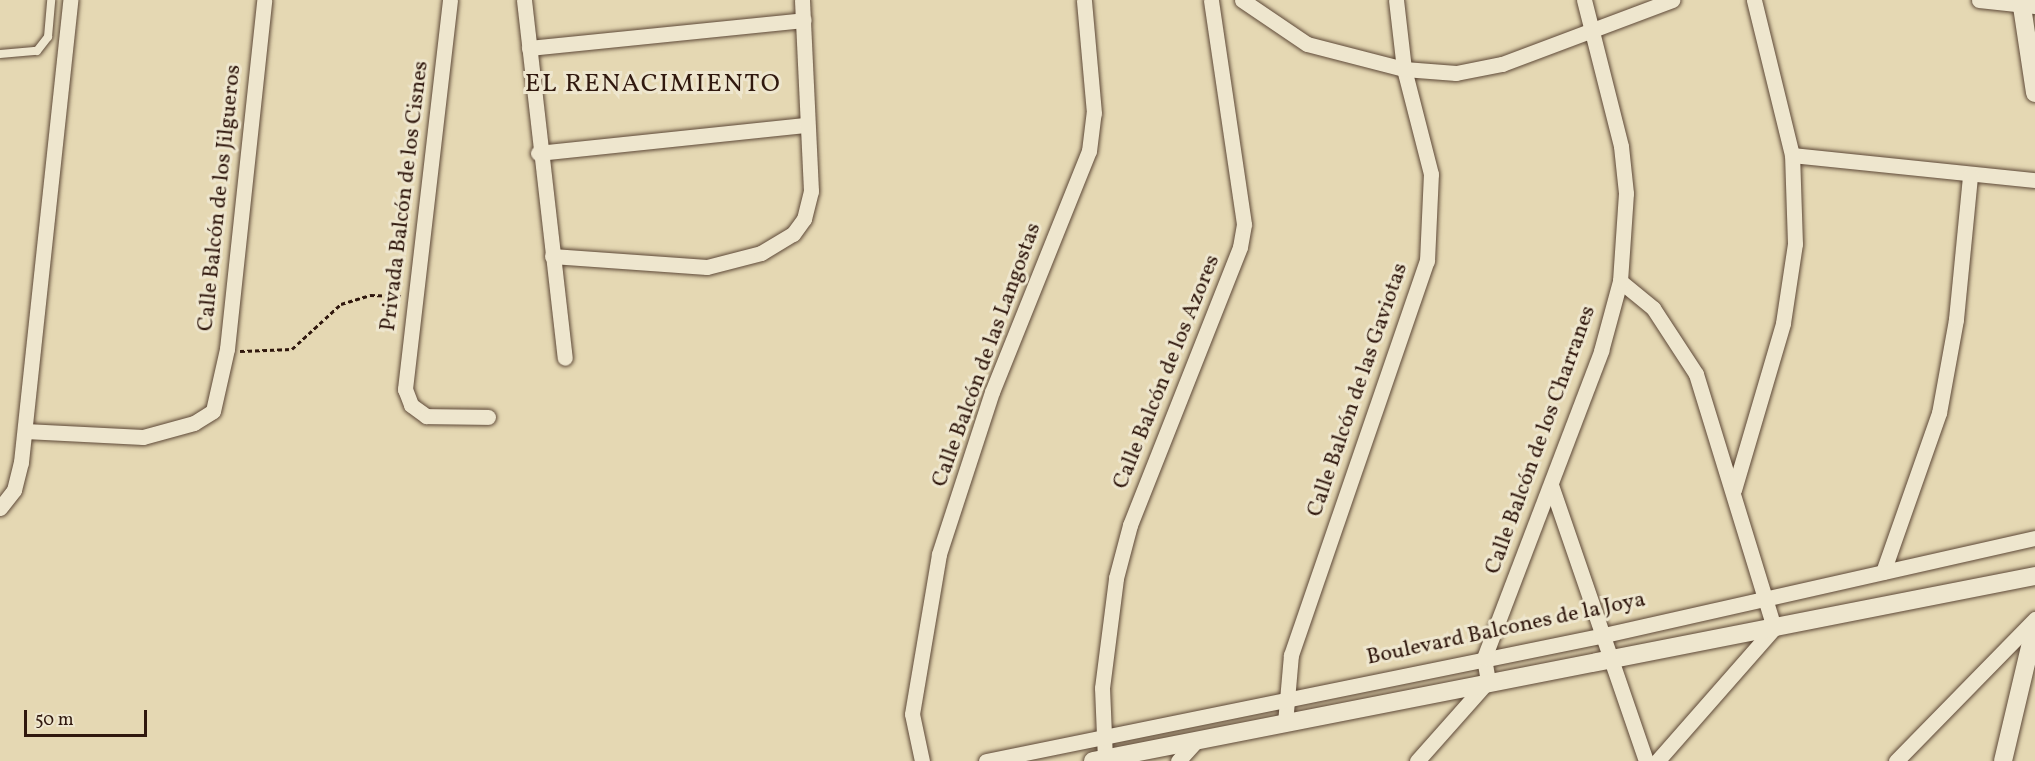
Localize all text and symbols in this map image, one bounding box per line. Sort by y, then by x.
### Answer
street label: Privada Balcón de los Cisnes [375,59,435,333]
street label: Calle Balcón de los Jilgueros [193,63,247,333]
district label: EL RENACIMIENTO [525,69,781,101]
street label: Calle Balcón de las Langostas [927,219,1047,491]
street label: Calle Balcón de los Azores [1108,251,1226,493]
street label: Calle Balcón de las Gaviotas [1302,260,1414,520]
street label: Calle Balcón de los Charranes [1480,302,1602,578]
street label: Boulevard Balcones de la Joya [1364,587,1648,671]
scale bar [27,698,150,736]
text: 50 m [35,708,74,733]

